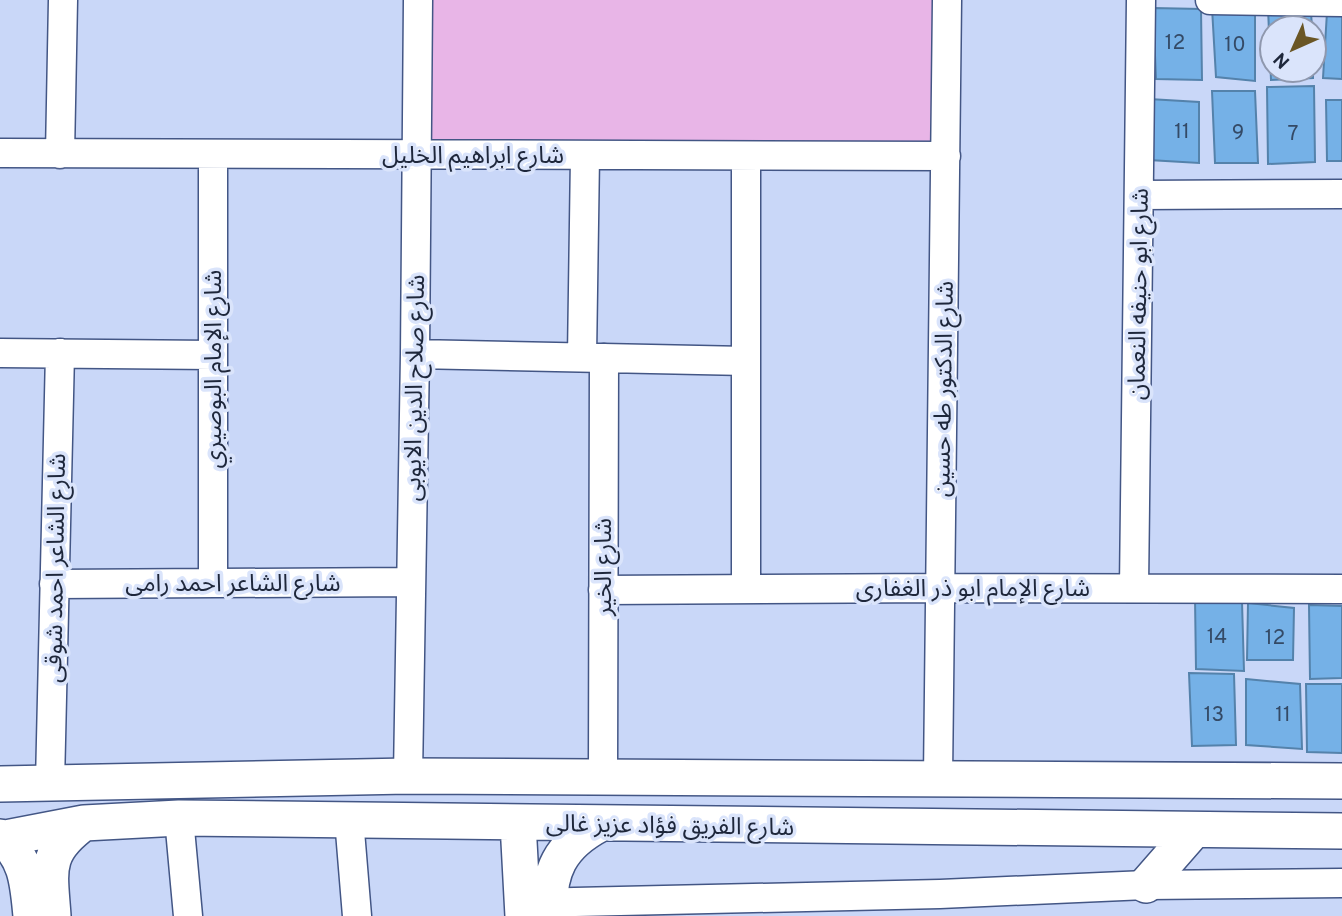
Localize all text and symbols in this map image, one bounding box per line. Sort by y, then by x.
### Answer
north arrow [1258,14,1328,84]
house number: 12 [1165,30,1185,57]
house number: 10 [1224,32,1246,59]
text: N [1269,46,1296,73]
house number: 11 [1174,119,1190,146]
house number: 9 [1232,120,1244,147]
house number: 7 [1288,121,1299,148]
street label: شارع ابراهيم الخليل [382,142,564,172]
street label: شارع ابو حنيفه النعمان [1123,188,1157,400]
street label: شارع الإمام البوصيري [200,270,232,468]
street label: شارع صلاح الدين الايوبى [399,274,433,502]
street label: شارع الدكتور طه حسين [928,281,962,497]
street label: شارع الشاعر احمد شوقى [40,453,74,683]
street label: شارع الخير [590,518,620,617]
street label: شارع الشاعر احمد رامى [125,570,341,600]
street label: شارع الإمام ابو ذر الغفارى [856,575,1090,606]
house number: 14 [1207,624,1227,651]
house number: 12 [1265,625,1285,652]
house number: 13 [1204,702,1224,729]
house number: 11 [1275,702,1291,729]
street label: شارع الفريق فؤاد عزيز غالى [546,810,794,844]

